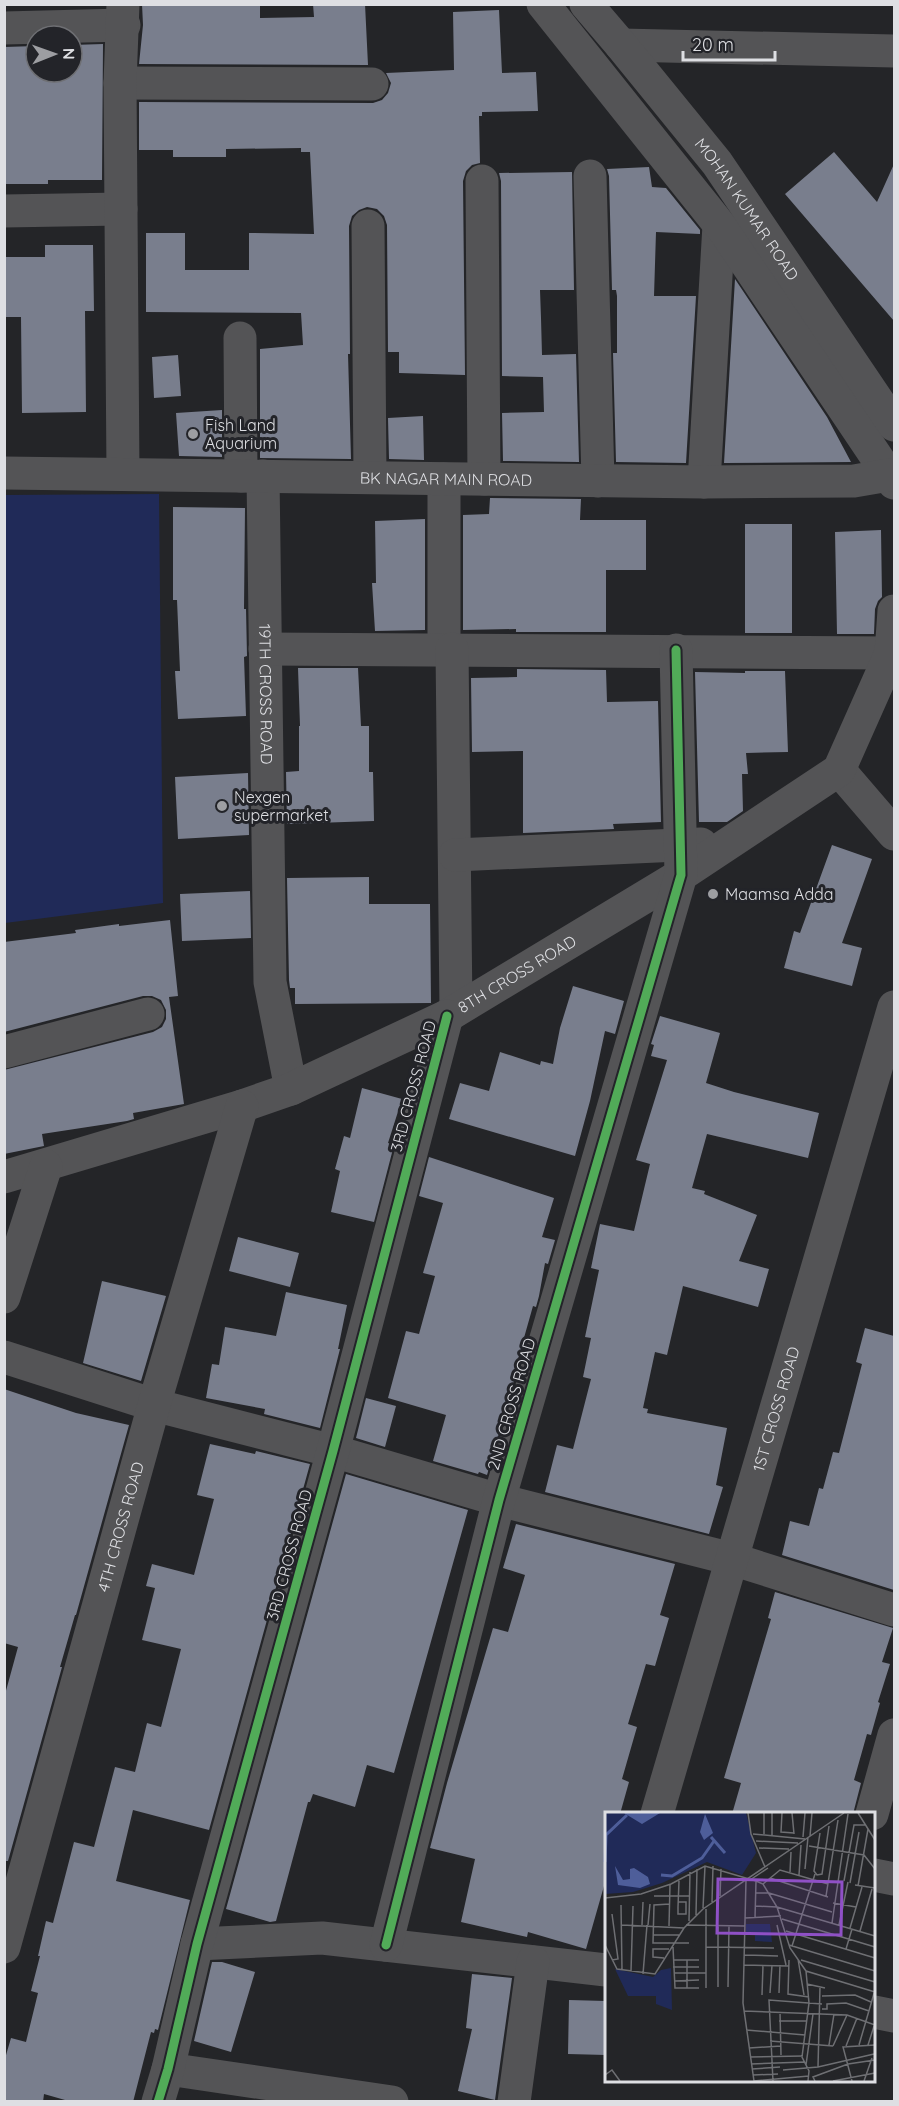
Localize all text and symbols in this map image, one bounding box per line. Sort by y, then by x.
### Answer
north arrow [24,24,84,84]
scale bar [683,24,774,62]
text: 20 m [692,33,734,56]
text: N [59,48,79,60]
street label: MOHAN KUMAR ROAD [691,134,803,284]
place label: Fish Land Aquarium [205,415,277,453]
marker: Fish Land Aquarium [186,427,200,441]
street label: BK NAGAR MAIN ROAD [360,468,532,490]
street label: 19TH CROSS ROAD [255,623,277,764]
place label: Nexgen supermarket [234,787,329,825]
marker: Nexgen supermarket [215,799,229,813]
place label: Maamsa Adda [725,884,834,904]
marker: Maamsa Adda [706,887,720,901]
street label: 8TH CROSS ROAD [454,931,580,1017]
street label: 3RD CROSS ROAD [386,1018,440,1154]
street label: 2ND CROSS ROAD [483,1336,539,1472]
street label: 1ST CROSS ROAD [748,1344,804,1474]
street label: 4TH CROSS ROAD [93,1459,148,1594]
street label: 3RD CROSS ROAD [262,1487,316,1623]
inset map [605,1812,875,2082]

